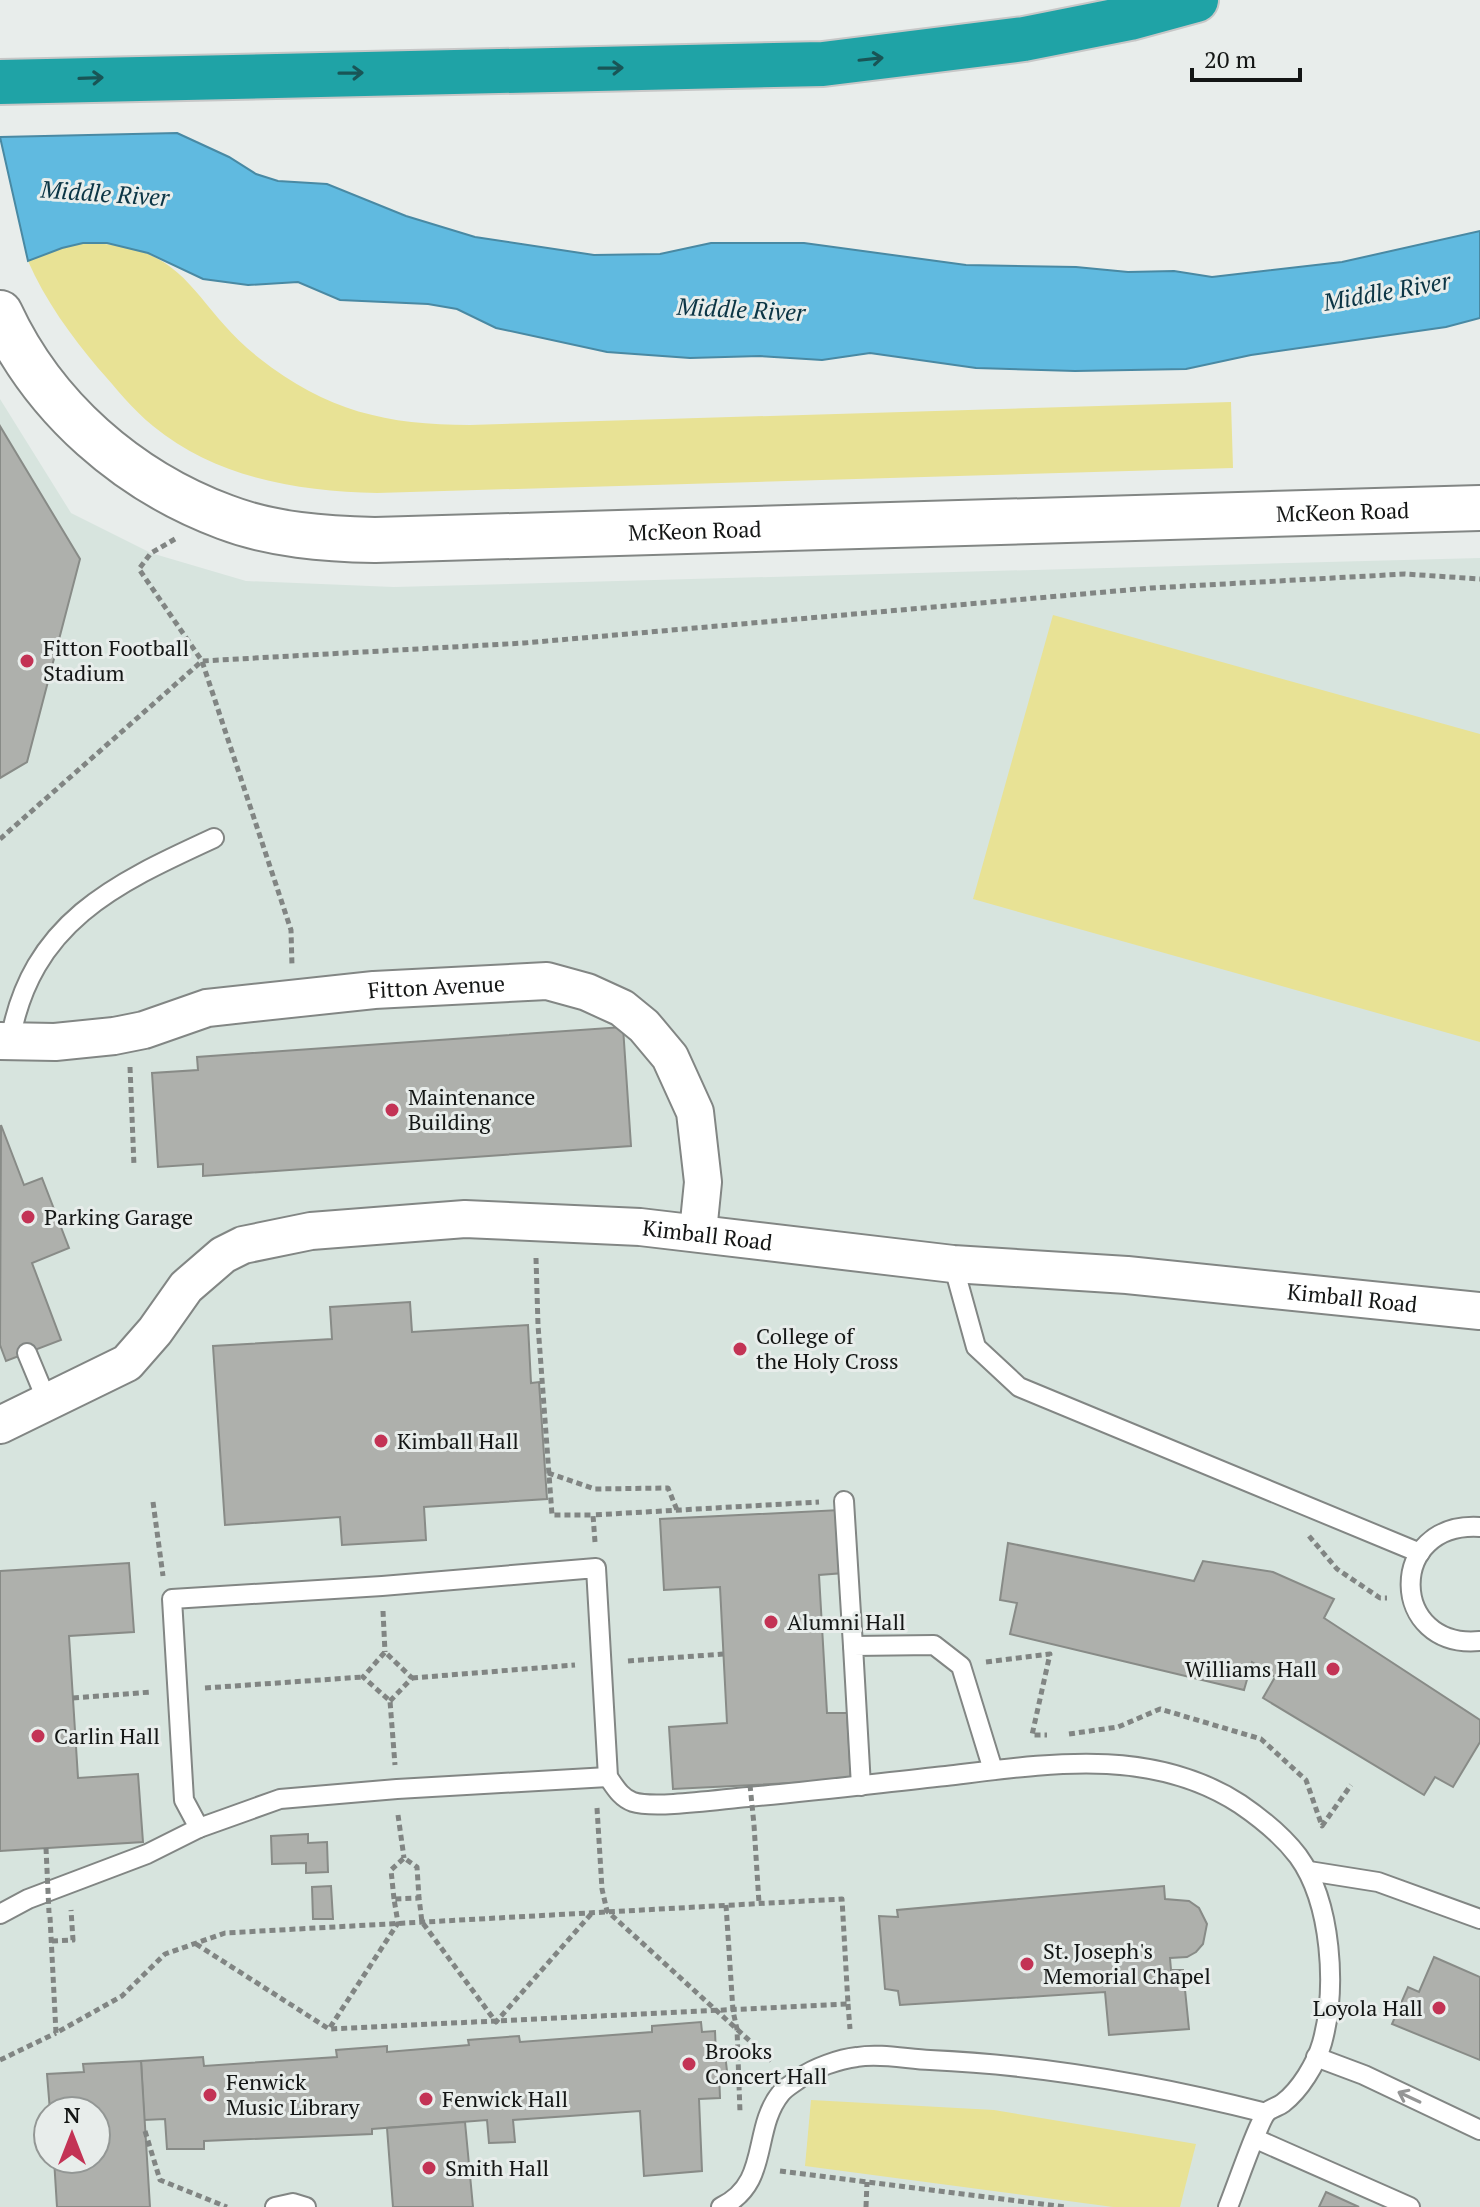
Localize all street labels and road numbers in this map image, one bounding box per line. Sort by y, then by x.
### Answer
street label: McKeon Road [1276,495,1410,528]
street label: McKeon Road [628,514,762,547]
street label: Fitton Avenue [366,968,506,1005]
street label: Kimball Road [641,1212,774,1257]
street label: Kimball Road [1286,1276,1419,1319]

